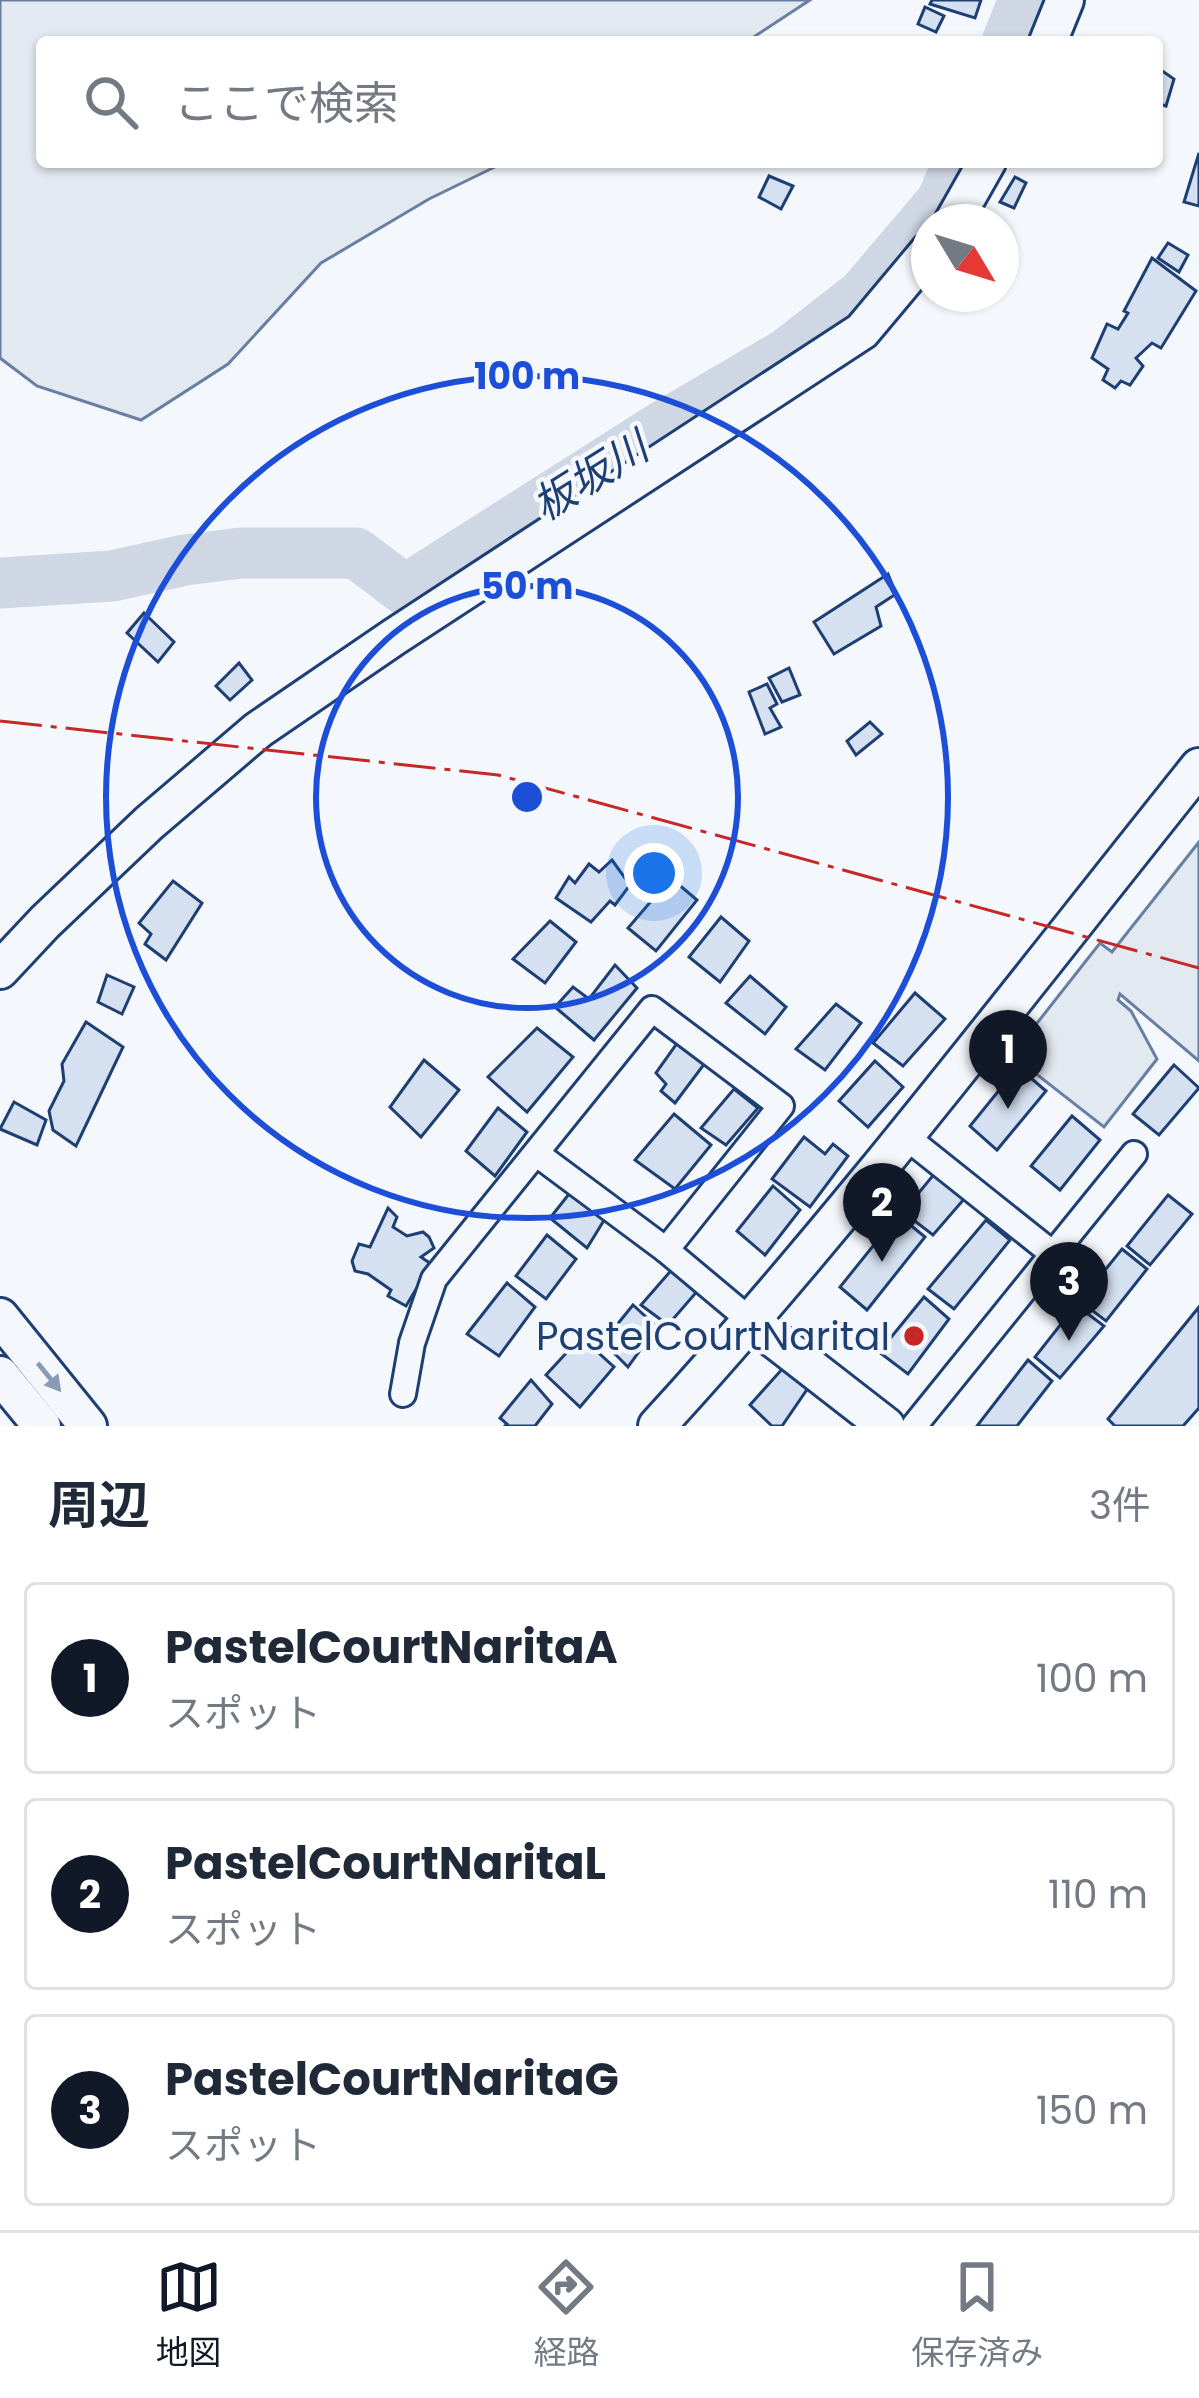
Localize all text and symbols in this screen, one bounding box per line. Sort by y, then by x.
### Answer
search box [36,36,1163,168]
icon: search [78,69,144,135]
text: ここで検索 [174,72,399,135]
north arrow [911,204,1019,312]
text: 100 m [474,351,580,402]
water label: 板坂川 [521,416,663,535]
text: 50 m [481,561,573,612]
centre of rings [506,776,548,818]
your location [624,843,684,903]
pin: 1 [969,1010,1047,1109]
pin: 2 [843,1163,921,1262]
pin: 3 [1030,1242,1108,1341]
place label: PastelCourtNaritaI [536,1309,890,1364]
marker: PastelCourtNaritaI [901,1323,927,1349]
one-way arrow [35,1362,61,1393]
text: 周辺 [48,1469,150,1541]
text: 3件 [1089,1478,1151,1533]
text: PastelCourtNaritaA [165,1616,618,1679]
text: 1 [83,1651,97,1706]
text: 100 m [1036,1651,1148,1706]
text: スポット [165,1686,321,1741]
text: PastelCourtNaritaL [165,1832,606,1895]
text: 2 [79,1867,101,1922]
text: 110 m [1048,1867,1148,1922]
text: スポット [165,1902,321,1957]
text: PastelCourtNaritaG [165,2048,619,2111]
text: 3 [78,2083,102,2138]
text: 150 m [1036,2083,1148,2138]
text: スポット [165,2118,321,2173]
tab: 地図 [156,2254,222,2378]
tab: 経路 [533,2254,599,2378]
tab: 保存済み [911,2254,1043,2378]

